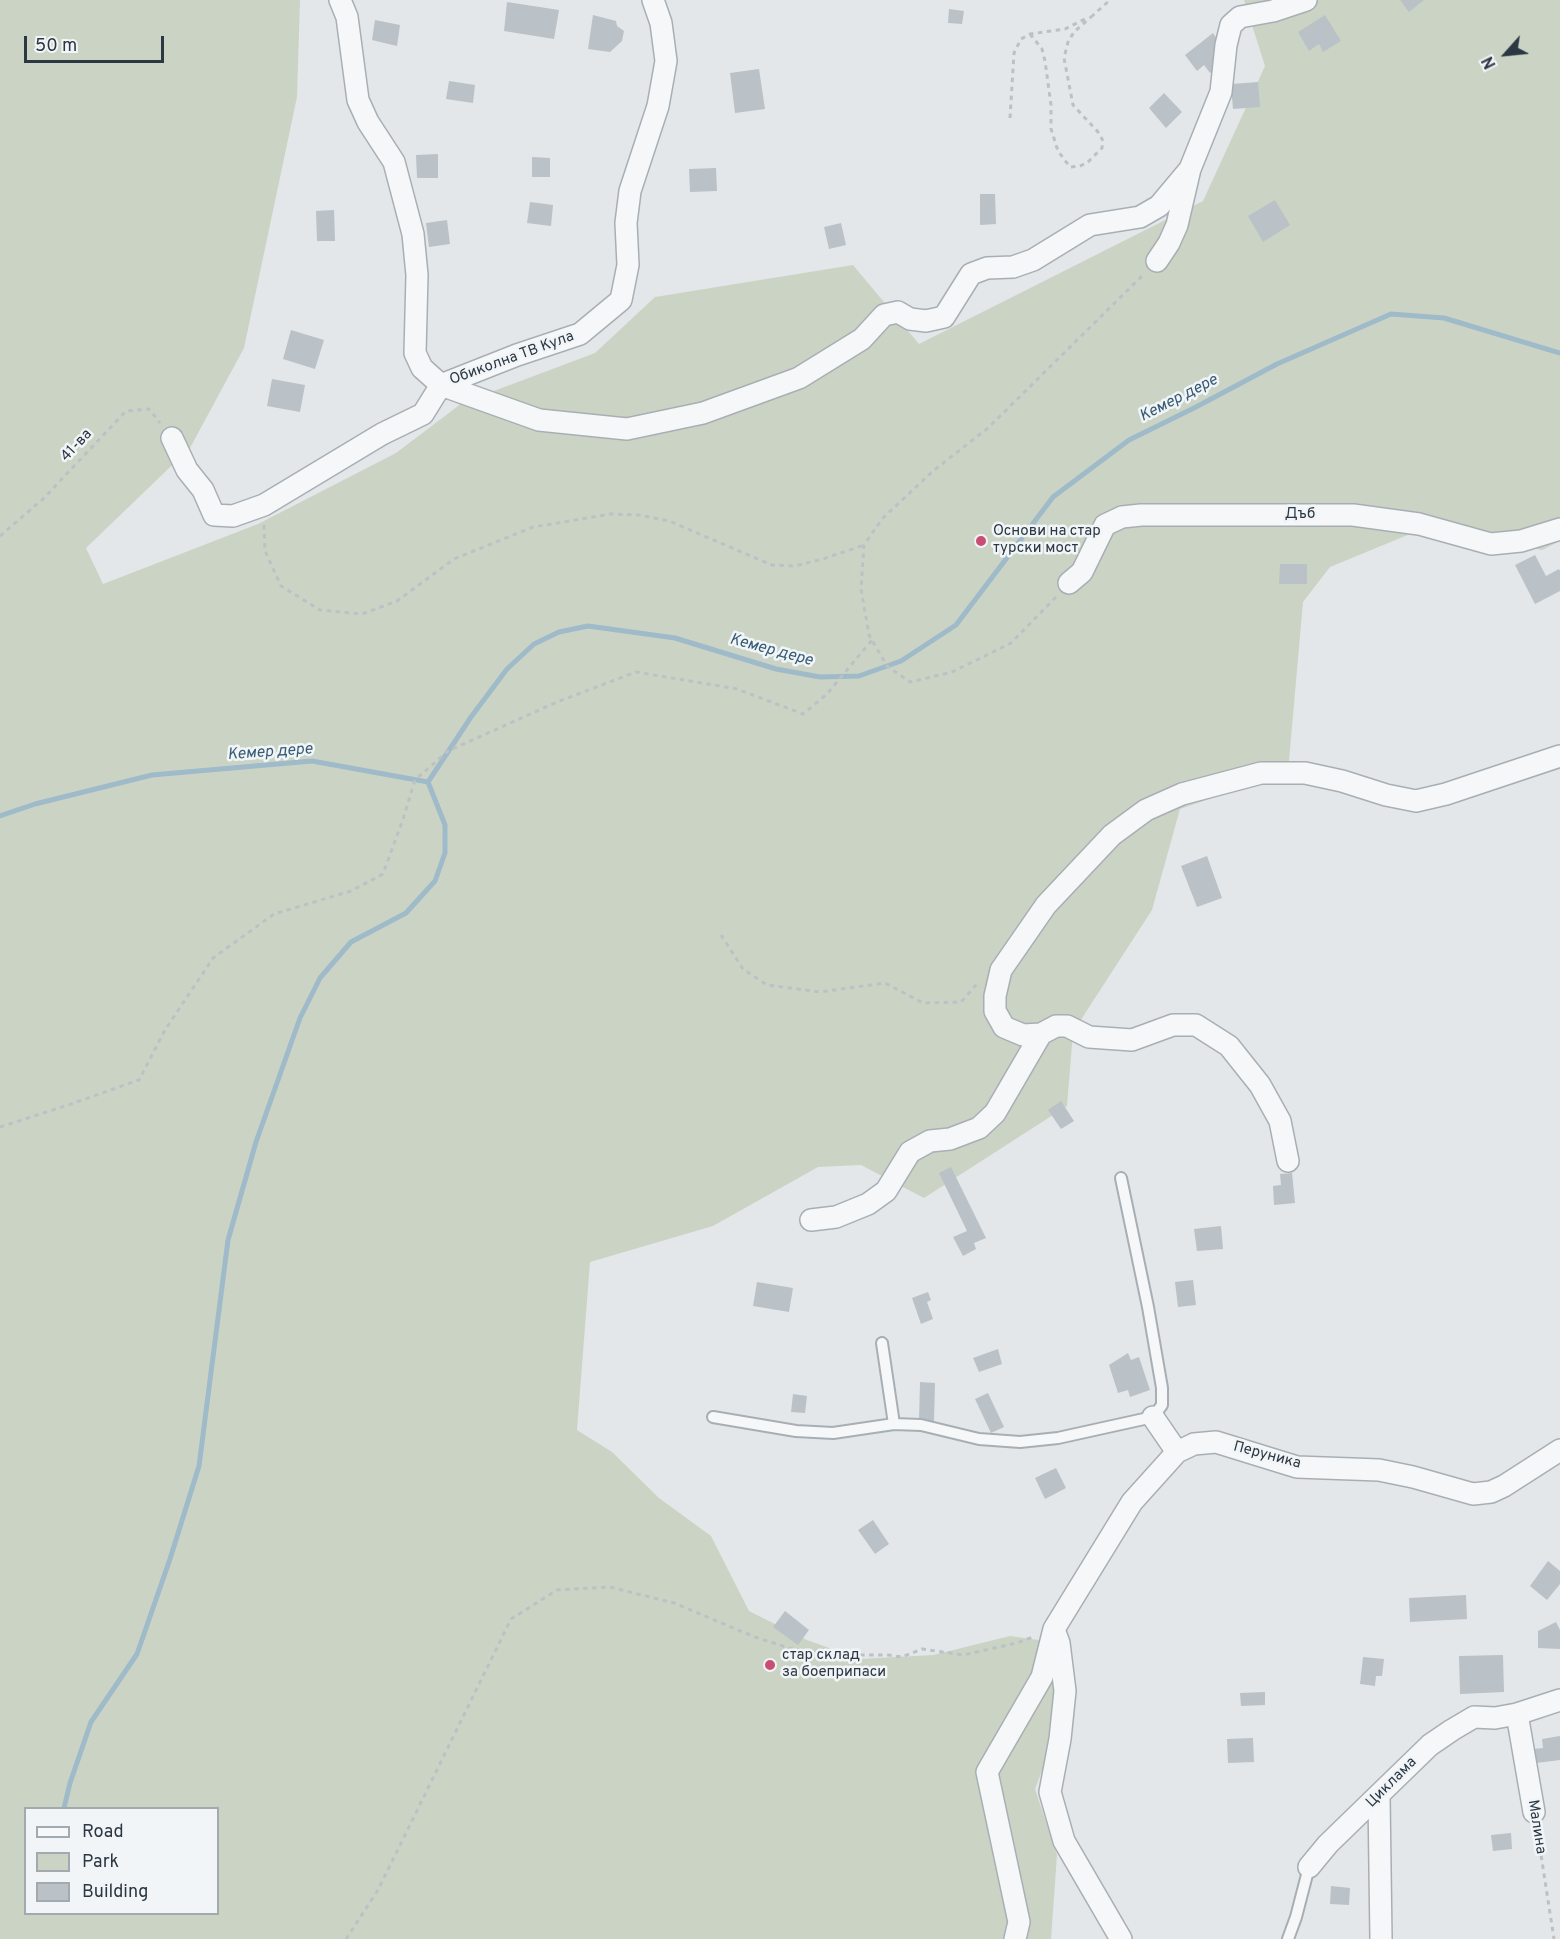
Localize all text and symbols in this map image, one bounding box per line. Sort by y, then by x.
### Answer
scale bar [27,24,166,62]
north arrow [1476,24,1536,84]
text: 50 m [35,35,77,58]
text: N [1478,53,1501,72]
street label: Обиколна ТВ Кула [447,328,577,390]
water label: Кемер дере [1137,371,1221,427]
street label: 41-ва [58,426,96,466]
street label: Дъб [1285,506,1315,524]
place label: Основи на стар турски мост [993,523,1101,558]
marker: Основи на стар турски мост [974,534,988,548]
water label: Кемер дере [727,631,815,671]
water label: Кемер дере [227,740,313,766]
street label: Перуника [1231,1438,1303,1474]
place label: стар склад за боеприпаси [782,1647,886,1682]
marker: стар склад за боеприпаси [763,1658,777,1672]
street label: Циклама [1363,1754,1421,1812]
street label: Малина [1523,1799,1549,1855]
legend [24,1807,219,1915]
text: Road [82,1821,124,1844]
text: Park [82,1851,119,1874]
text: Building [82,1881,148,1904]

